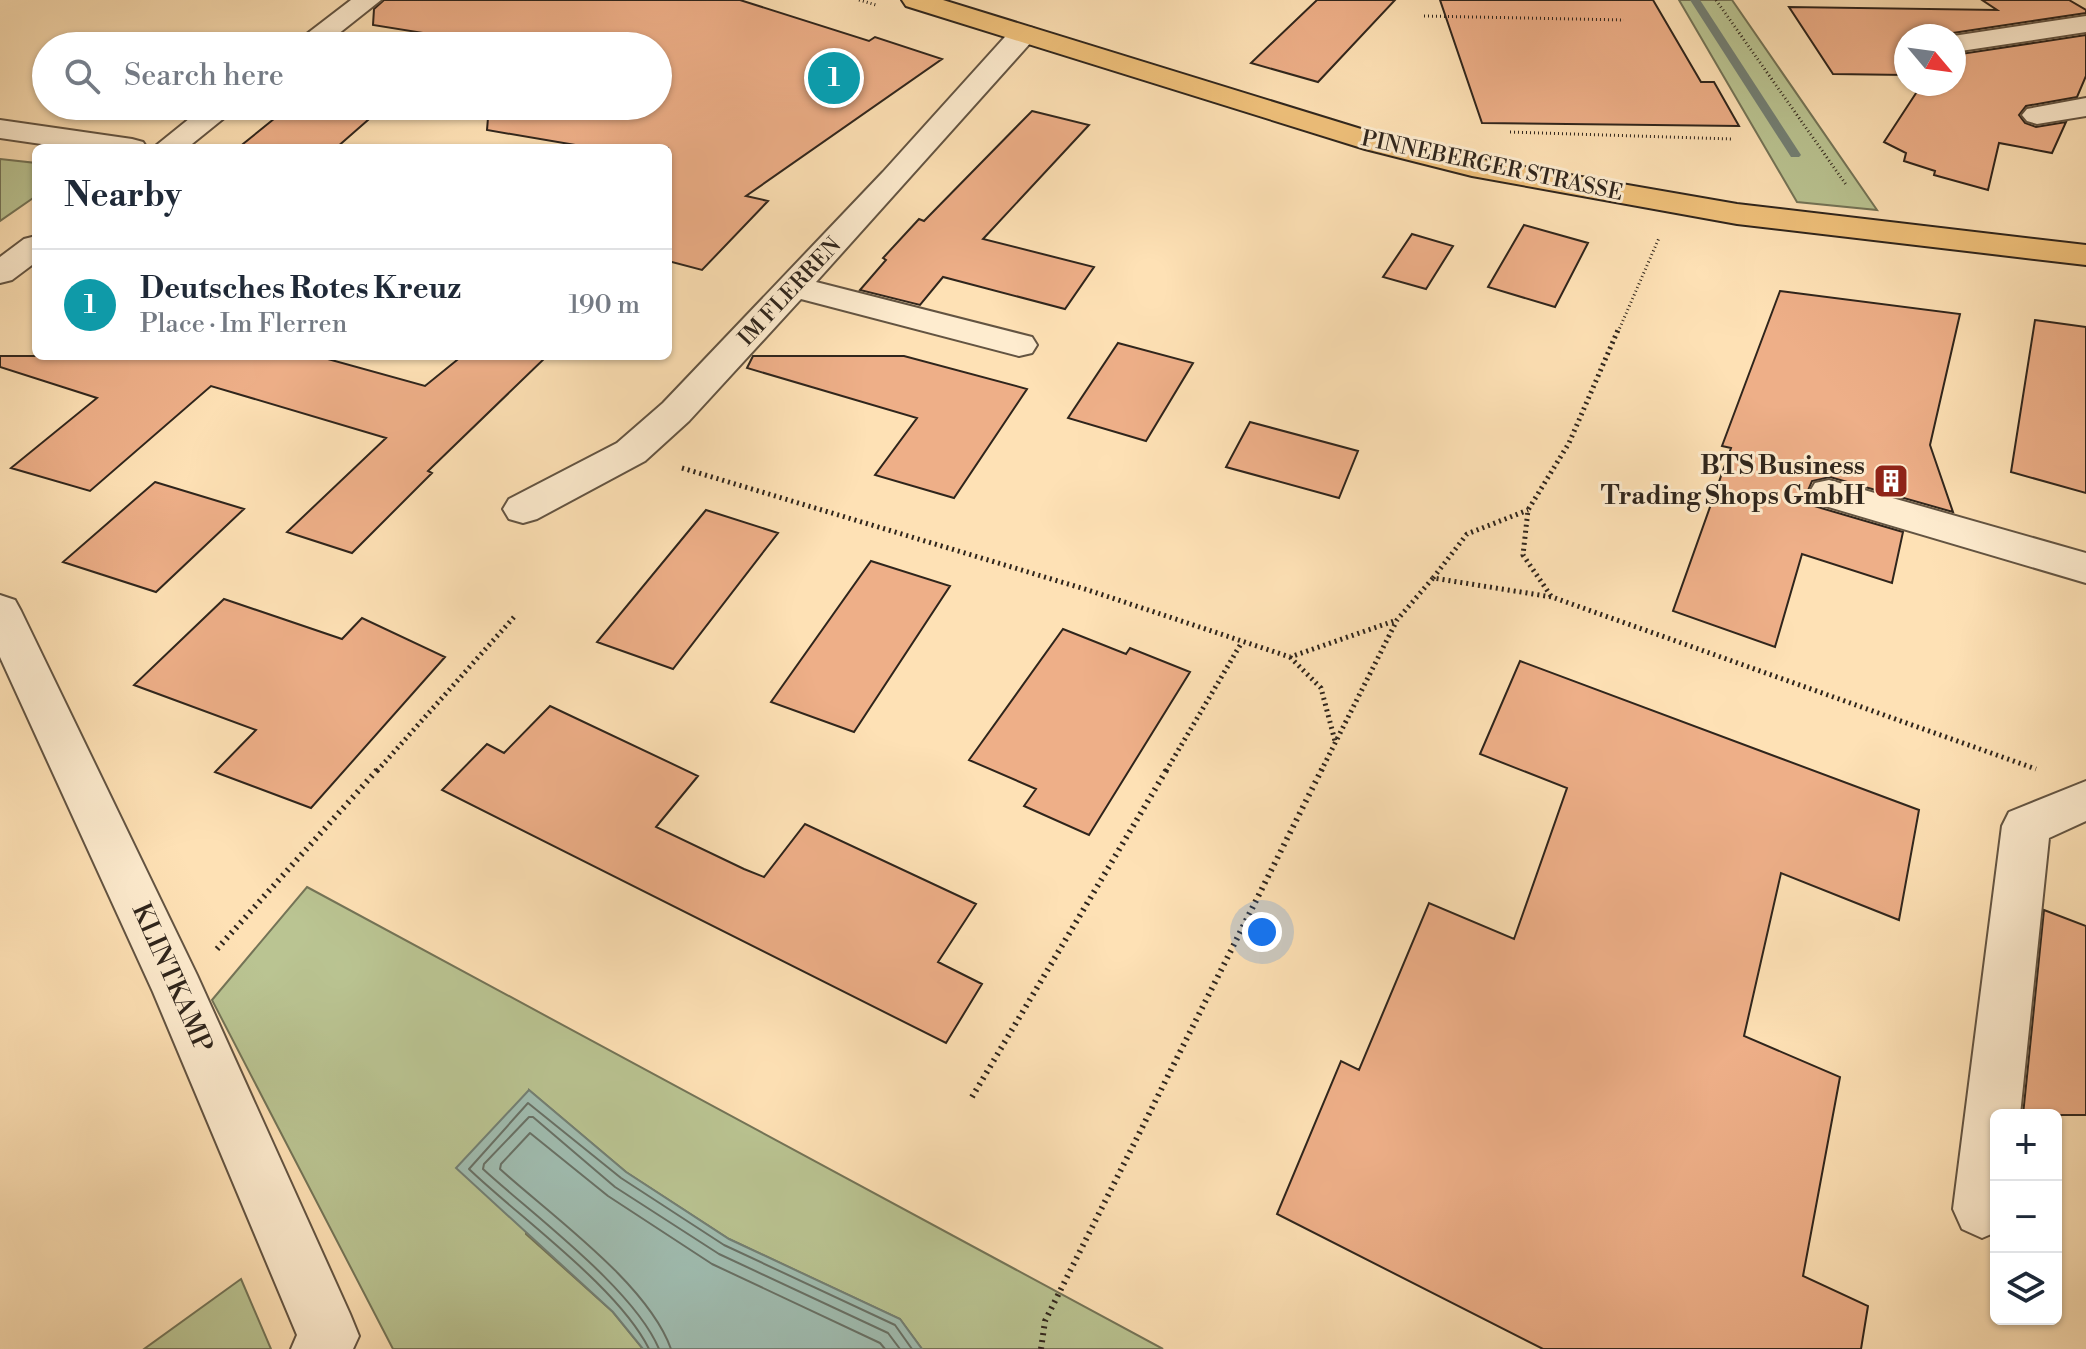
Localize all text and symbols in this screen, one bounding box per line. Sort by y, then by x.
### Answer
north arrow [1894,24,1966,96]
search box [32,32,672,120]
pin: 1 [808,48,860,108]
icon: search [60,54,104,98]
text: Search here [124,57,284,95]
street label: PINNEBERGER STRASSE [1359,125,1625,207]
text: Nearby [64,175,182,217]
street label: IM FLERREN [733,232,848,352]
text: Deutsches Rotes Kreuz [140,270,461,308]
text: 1 [84,289,96,321]
text: 190 m [569,289,640,321]
text: Place · Im Flerren [140,308,347,340]
place label: BTS Business Trading Shops GmbH [1601,450,1866,512]
building icon: BTS Business Trading Shops GmbH [1872,462,1910,500]
street label: KLINTKAMP [125,898,219,1058]
your location [1242,912,1282,952]
map controls [1990,1109,2062,1325]
button: + [1990,1109,2062,1181]
button: − [1990,1181,2062,1253]
button: layers [1990,1253,2062,1325]

